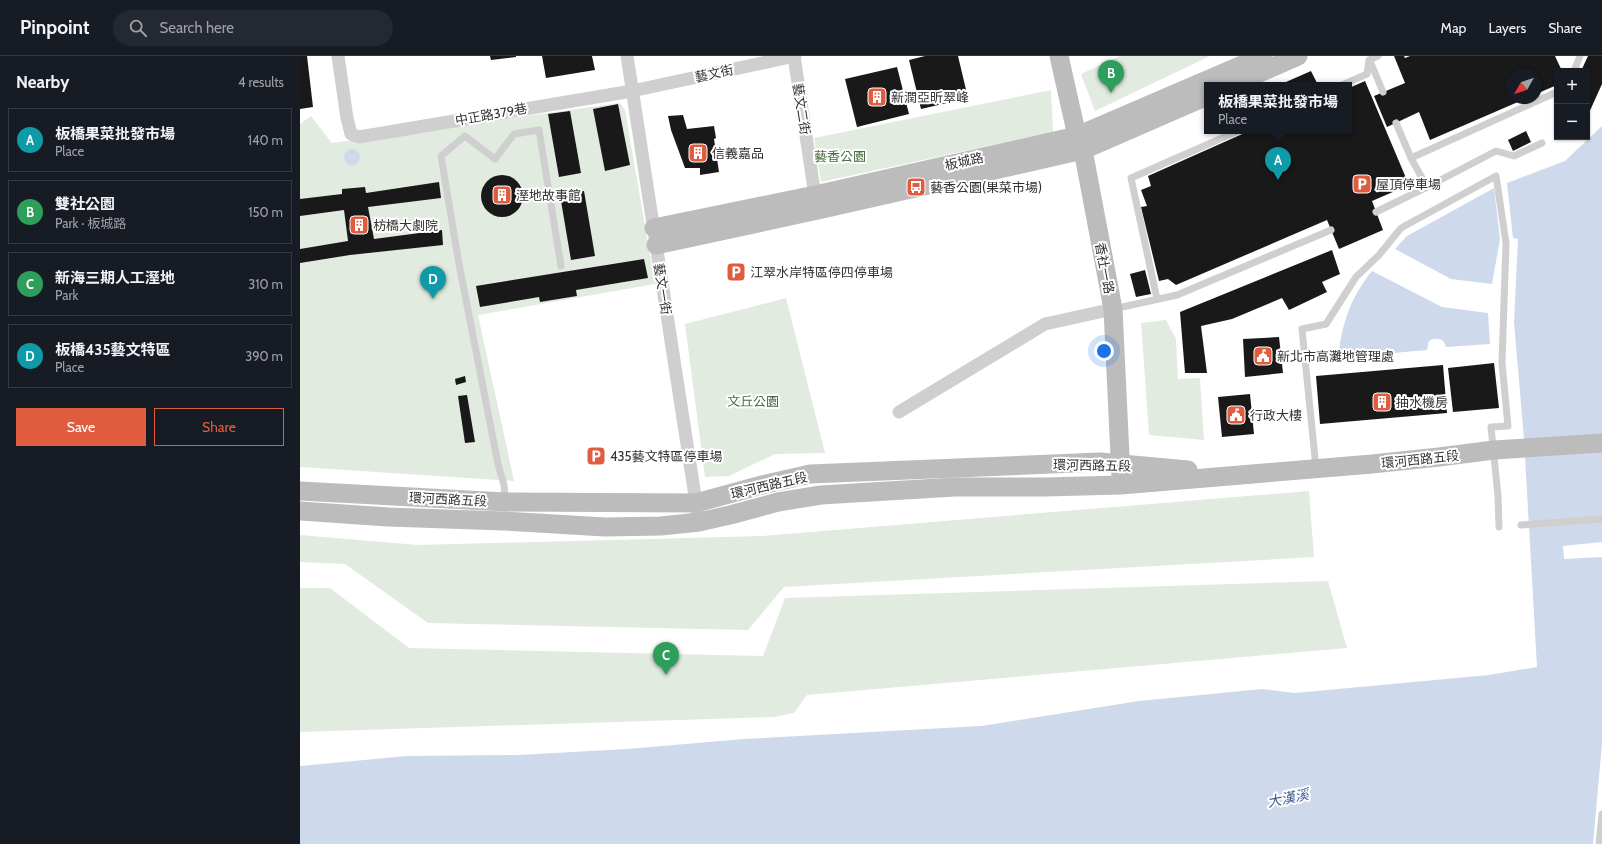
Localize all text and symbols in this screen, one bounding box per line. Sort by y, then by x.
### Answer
search box [113,10,393,46]
text: Pinpoint [20,16,89,39]
icon: search [127,17,149,39]
text: Search here [159,19,234,37]
text: Map [1441,19,1466,37]
text: Layers [1488,19,1526,37]
text: Share [1548,19,1582,37]
pin: B [1098,60,1124,93]
street label: 藝文街 [693,61,735,85]
north arrow [1506,68,1542,104]
map controls [1554,68,1590,140]
button: + [1554,68,1590,104]
text: Nearby [16,72,69,92]
text: 4 results [238,74,284,90]
street label: 藝文二街 [790,82,814,136]
popup [1204,82,1352,134]
building icon: 新潤亞昕翠峰 [866,86,888,108]
place label: 新潤亞昕翠峰 [891,89,969,105]
text: 板橋果菜批發市場 [1218,93,1338,111]
street label: 中正路379巷 [454,100,528,128]
button: − [1554,104,1590,140]
text: Place [1218,111,1247,127]
text: 板橋果菜批發市場 [55,125,175,143]
text: A [26,132,34,148]
text: 140 m [248,132,283,148]
building icon: 信義嘉品 [687,142,709,164]
text: Place [55,143,84,159]
place label: 信義嘉品 [712,145,764,161]
pin: A [1265,147,1291,180]
park label: 藝香公園 [814,148,866,164]
street label: 板城路 [943,149,985,173]
parking icon: 屋頂停車場 [1351,173,1373,195]
bus stop icon: 藝香公園(果菜市場) [905,176,927,198]
place label: 屋頂停車場 [1376,176,1441,192]
place label: 藝香公園(果菜市場) [930,179,1042,195]
building icon: 溼地故事館 [491,184,513,206]
place label: 溼地故事館 [516,187,581,203]
text: 雙社公園 [55,195,115,213]
text: B [26,204,34,220]
text: 150 m [248,204,283,220]
building icon: 枋橋大劇院 [348,214,370,236]
text: Park · 板城路 [55,215,126,231]
place label: 枋橋大劇院 [373,217,438,233]
street label: 香社一路 [1092,241,1118,295]
parking icon: 江翠水岸特區停四停車場 [725,261,747,283]
street label: 藝文一街 [651,262,675,316]
place label: 江翠水岸特區停四停車場 [750,264,893,280]
pin: D [420,266,446,299]
text: 新海三期人工溼地 [55,269,175,287]
text: C [26,276,34,292]
text: 310 m [248,276,283,292]
text: Park [55,287,78,303]
text: 板橋435藝文特區 [55,341,170,359]
your location [1094,341,1114,361]
public building icon: 新北市高灘地管理處 [1252,345,1274,367]
text: D [25,348,35,364]
text: 390 m [245,348,283,364]
place label: 新北市高灘地管理處 [1277,348,1394,364]
text: Place [55,359,84,375]
building icon: 抽水機房 [1371,391,1393,413]
park label: 文丘公園 [727,393,779,409]
place label: 抽水機房 [1396,394,1448,410]
public building icon: 行政大樓 [1225,404,1247,426]
place label: 行政大樓 [1250,407,1302,423]
button: Save [16,408,146,446]
button: Share [154,408,284,446]
parking icon: 435藝文特區停車場 [585,445,607,467]
street label: 環河西路五段 [1380,447,1460,471]
place label: 435藝文特區停車場 [610,448,723,464]
street label: 環河西路五段 [1053,456,1131,474]
street label: 環河西路五段 [729,468,809,502]
street label: 環河西路五段 [409,489,487,509]
pin: C [653,642,679,675]
water label: 大漢溪 [1266,785,1312,811]

